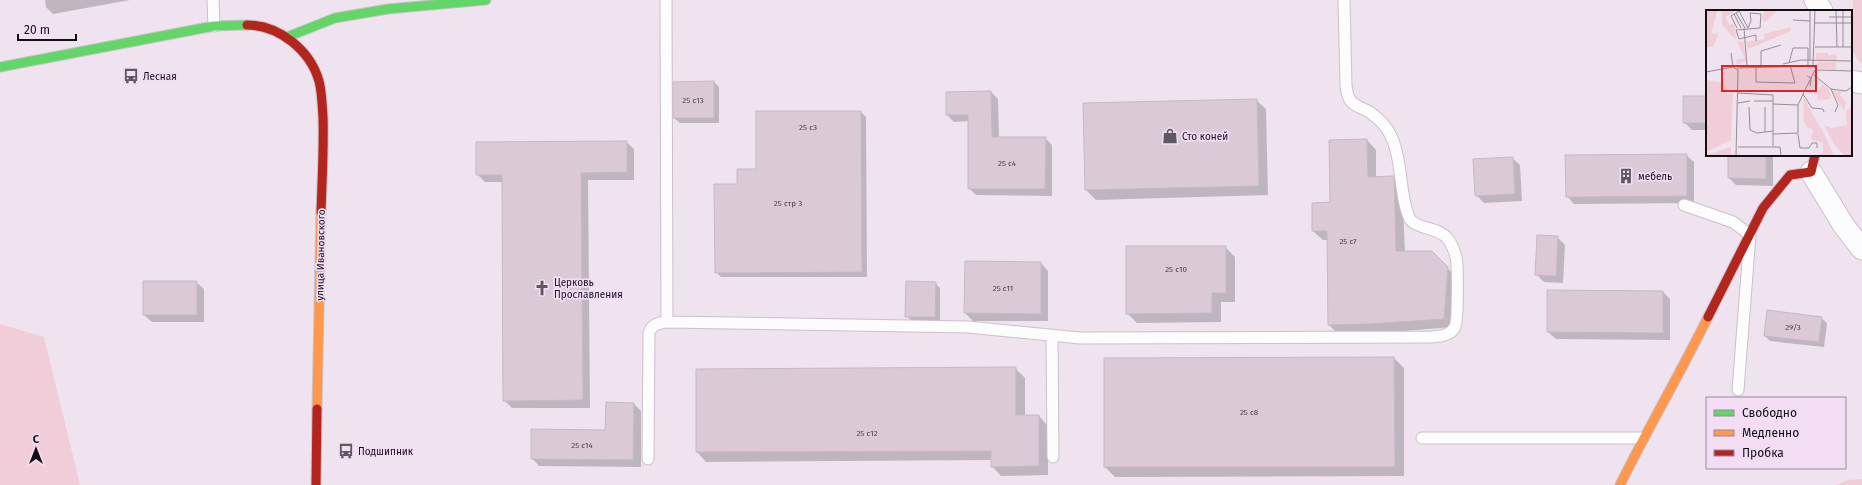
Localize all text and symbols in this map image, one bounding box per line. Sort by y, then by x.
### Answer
inset map [1706,10,1852,156]
scale bar [18,16,76,42]
text: 20 m [24,23,50,37]
bus stop icon: Лесная [122,67,140,85]
place label: Лесная [143,71,177,83]
house number: 25 с13 [682,96,704,105]
house number: 25 с3 [799,123,817,132]
shop icon: Сто коней [1161,127,1179,145]
place label: Сто коней [1182,131,1228,143]
house number: 25 с4 [998,159,1017,168]
building icon: мебель [1617,167,1635,185]
place label: мебель [1638,171,1672,183]
house number: 25 стр 3 [774,199,802,208]
street label: улица Ивановского [314,209,328,301]
house number: 25 с7 [1339,237,1357,246]
house number: 25 с10 [1165,265,1187,274]
place label: Церковь Прославления [554,277,623,301]
church icon: Церковь Прославления [533,279,551,297]
house number: 25 с11 [993,284,1013,293]
house number: 29/3 [1785,323,1801,332]
legend [1706,397,1846,469]
text: Свободно [1742,406,1797,420]
house number: 25 с8 [1240,408,1259,417]
text: Медленно [1742,426,1799,440]
north arrow [16,429,56,469]
house number: 25 с12 [856,429,878,438]
text: С [33,433,40,446]
house number: 25 с14 [571,441,594,450]
bus stop icon: Подшипник [337,442,355,460]
place label: Подшипник [358,446,414,458]
text: Пробка [1742,446,1784,460]

